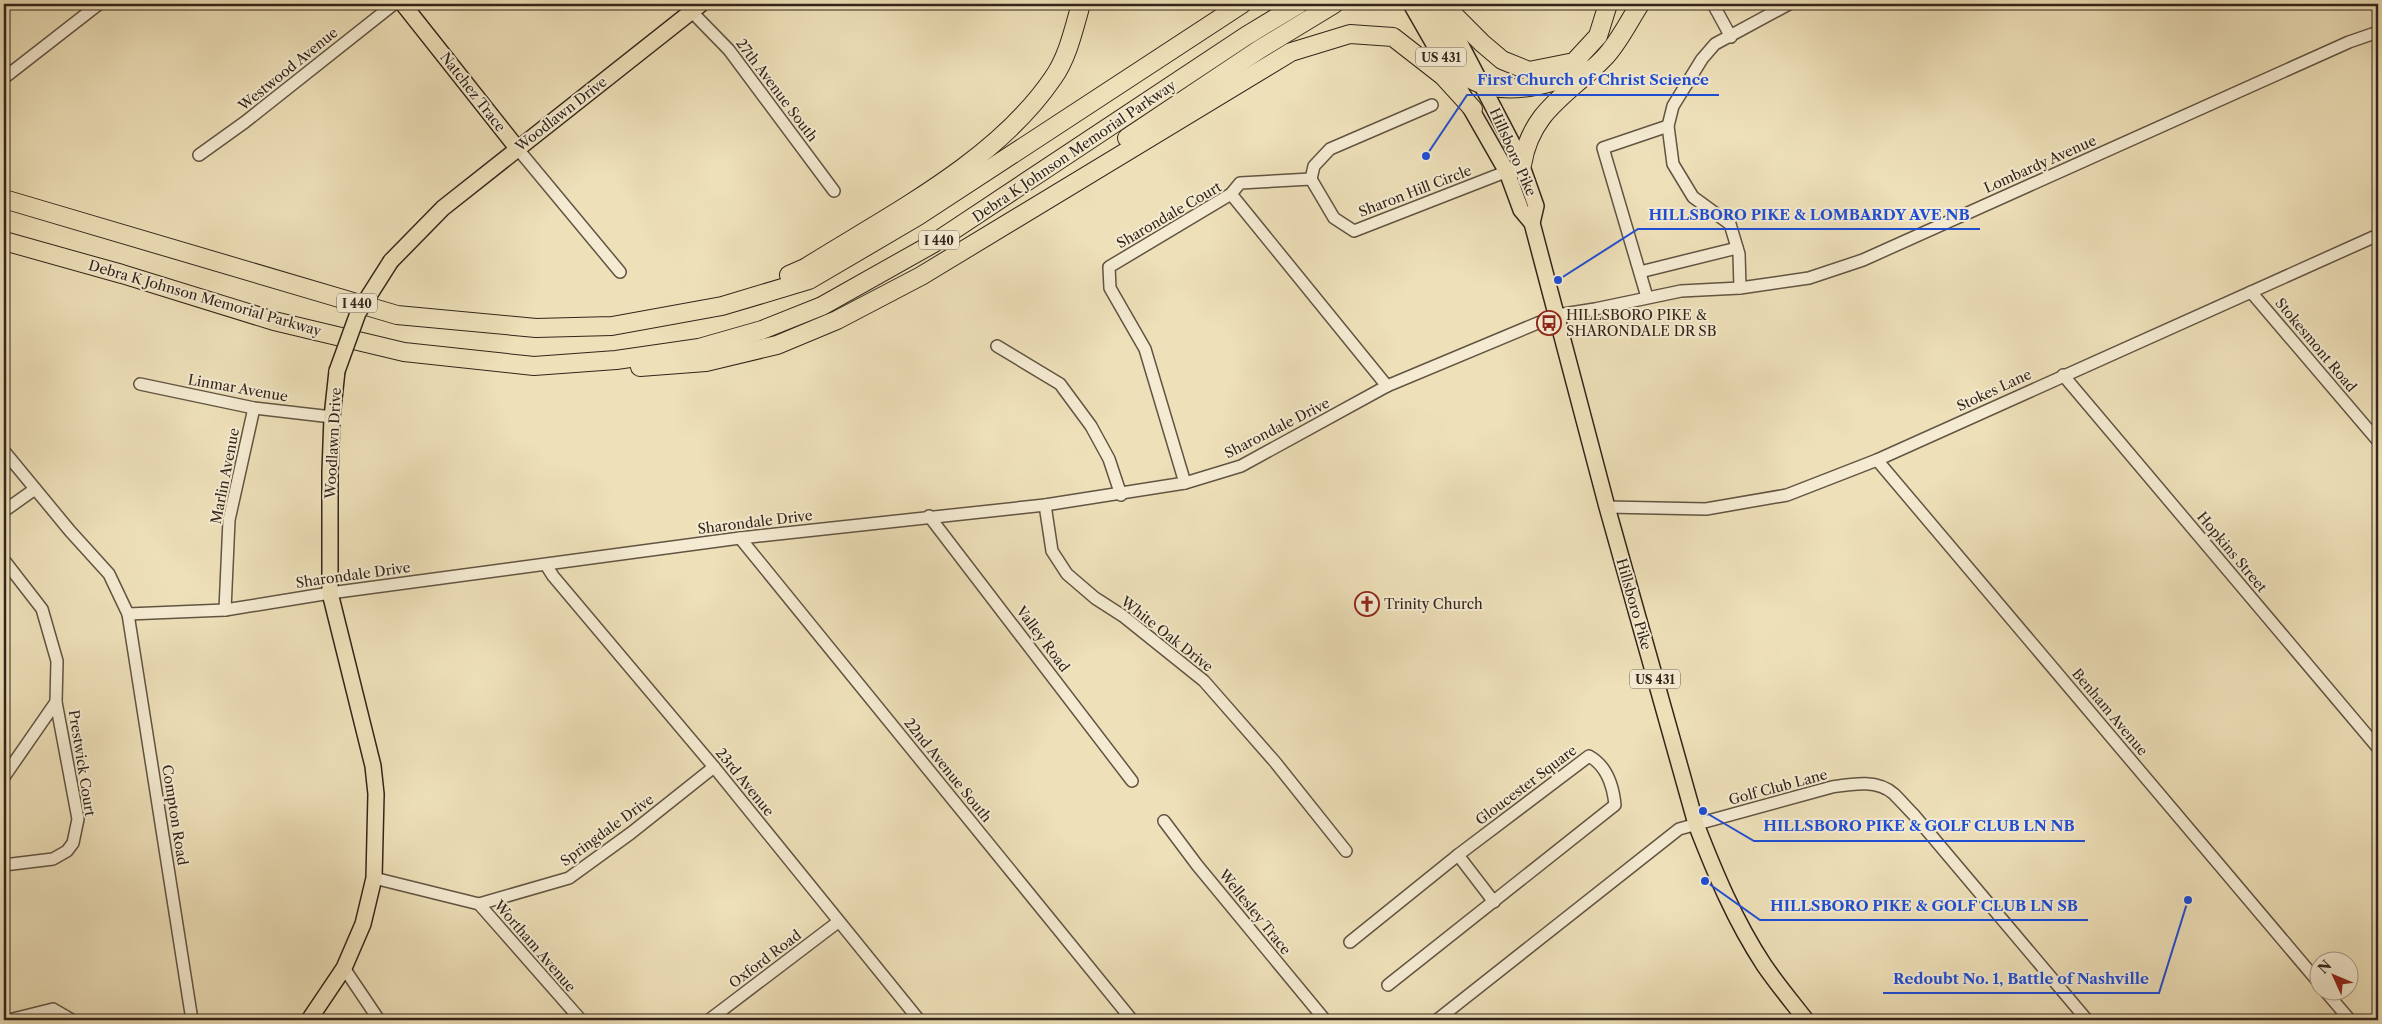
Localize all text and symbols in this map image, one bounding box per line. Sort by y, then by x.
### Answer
street label: Westwood Avenue [234,23,342,115]
street label: 27th Avenue South [732,35,822,145]
road number: US 431 [1416,48,1466,66]
street label: Natchez Trace [436,49,510,136]
callout: First Church of Christ Science [1467,65,1719,95]
text: First Church of Christ Science [1477,70,1709,89]
street label: Woodlawn Drive [511,72,611,156]
street label: Debra K Johnson Memorial Parkway [969,76,1179,226]
street label: Hillsboro Pike [1486,105,1541,199]
street label: Lombardy Avenue [1981,131,2099,197]
street label: Sharon Hill Circle [1356,161,1474,221]
street label: Sharondale Court [1113,178,1225,252]
callout: HILLSBORO PIKE & LOMBARDY AVE NB [1638,199,1980,229]
text: HILLSBORO PIKE & LOMBARDY AVE NB [1648,205,1970,224]
road number: I 440 [919,230,959,250]
street label: Debra K Johnson Memorial Parkway [86,256,324,340]
road number: I 440 [337,294,377,312]
street label: Stokesmont Road [2271,294,2361,396]
place label: HILLSBORO PIKE & SHARONDALE DR SB [1566,306,1717,340]
bus stop icon: HILLSBORO PIKE & SHARONDALE DR SB [1536,310,1562,336]
street label: Stokes Lane [1954,365,2034,415]
street label: Linmar Avenue [187,370,290,406]
street label: Woodlawn Drive [321,387,345,500]
street label: Sharondale Drive [1221,394,1333,462]
street label: Marlin Avenue [207,426,243,526]
street label: Sharondale Drive [697,506,814,538]
street label: Hopkins Street [2193,508,2271,596]
street label: Hillsboro Pike [1612,556,1656,652]
street label: Sharondale Drive [294,558,412,592]
church icon: Trinity Church [1354,591,1380,617]
street label: White Oak Drive [1116,592,1217,676]
place label: Trinity Church [1384,595,1483,613]
street label: Valley Road [1012,602,1074,676]
street label: Benham Avenue [2068,665,2152,759]
road number: US 431 [1630,670,1680,689]
street label: Prestwick Court [65,709,99,817]
street label: 22nd Avenue South [900,714,996,826]
street label: Gloucester Square [1472,741,1580,829]
street label: 23rd Avenue [712,744,778,820]
street label: Compton Road [158,763,192,867]
street label: Golf Club Lane [1727,765,1830,809]
street label: Springdale Drive [557,790,657,870]
callout: HILLSBORO PIKE & GOLF CLUB LN NB [1754,811,2085,841]
text: HILLSBORO PIKE & GOLF CLUB LN NB [1763,816,2075,835]
street label: Wellesley Trace [1214,865,1295,958]
callout: HILLSBORO PIKE & GOLF CLUB LN SB [1760,890,2088,920]
street label: Wortham Avenue [490,896,580,996]
text: HILLSBORO PIKE & GOLF CLUB LN SB [1770,896,2078,915]
street label: Oxford Road [725,926,805,992]
north arrow [2310,952,2360,1002]
text: N [2314,956,2335,978]
callout: Redoubt No. 1, Battle of Nashville [1883,963,2159,993]
text: Redoubt No. 1, Battle of Nashville [1893,969,2149,988]

